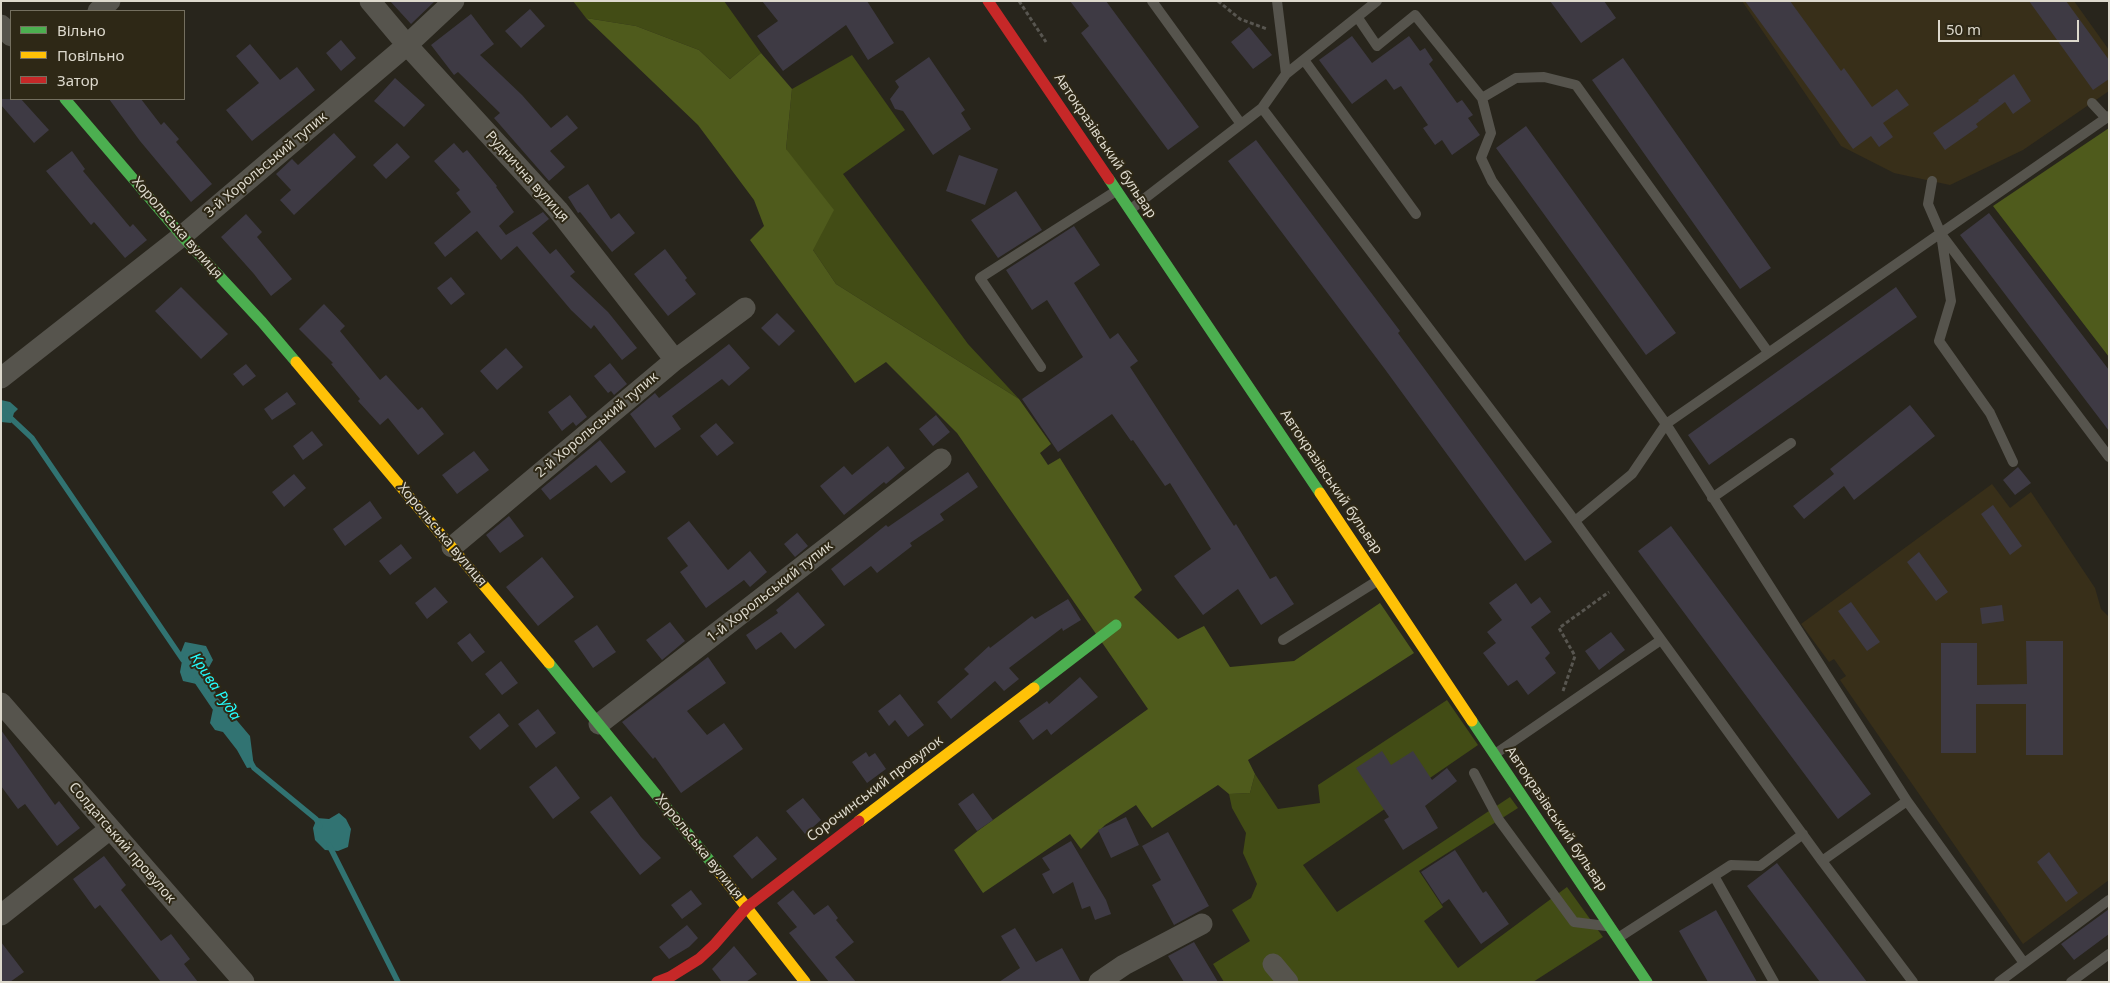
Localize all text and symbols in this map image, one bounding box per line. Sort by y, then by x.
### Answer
legend [10,10,185,100]
scale bar [1940,10,2081,42]
text: 50 m [1946,19,1981,39]
text: Вільно [57,20,106,40]
text: Повільно [57,45,124,65]
text: Затор [57,70,99,90]
street label: Автокразівський бульвар [1050,70,1160,222]
street label: 3-й Хорольський тупик [201,109,331,221]
street label: Руднична вулиця [482,128,572,226]
street label: Хорольська вулиця [128,174,226,282]
street label: 2-й Хорольський тупик [532,369,662,481]
street label: Автокразівський бульвар [1276,406,1386,558]
street label: Хорольська вулиця [394,480,490,590]
street label: 1-й Хорольський тупик [704,538,836,646]
water label: Крива Руда [186,650,244,724]
street label: Сорочинський провулок [804,732,946,846]
street label: Автокразівський бульвар [1501,743,1611,895]
street label: Солдатський провулок [65,779,179,907]
street label: Хорольська вулиця [652,791,746,903]

